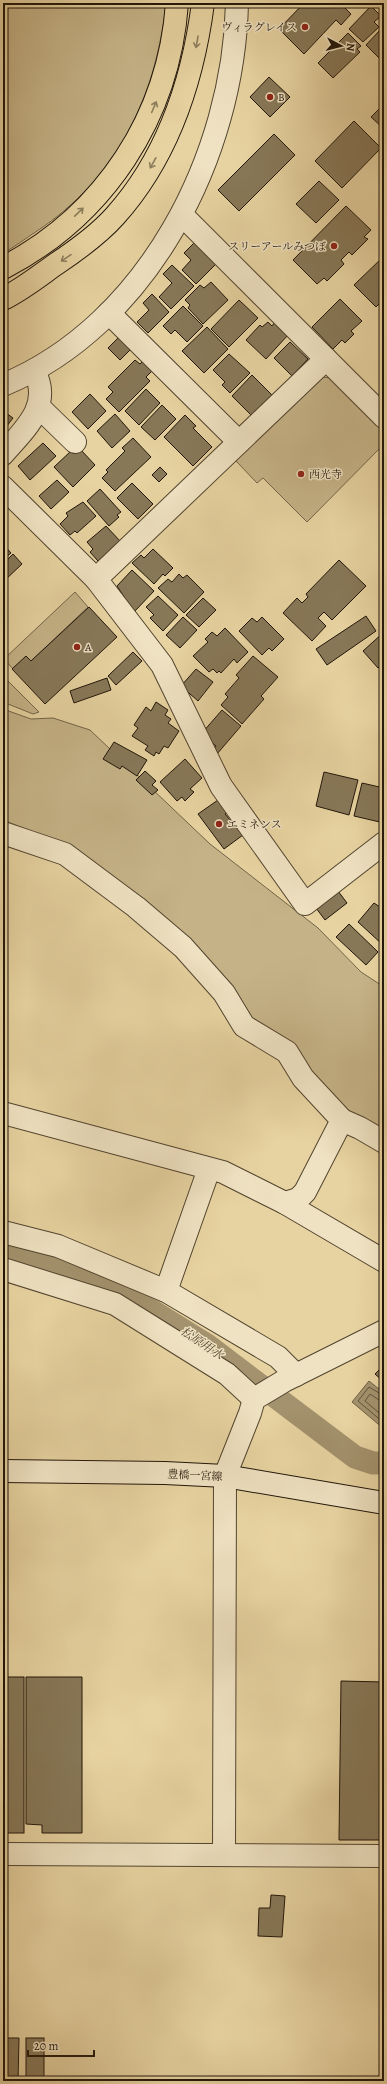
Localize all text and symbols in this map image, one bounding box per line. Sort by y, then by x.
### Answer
place label: ヴィラグレイス [221,20,297,35]
marker: ヴィラグレイス [300,22,310,32]
north arrow [321,26,361,66]
one-way arrow [193,35,201,48]
text: N [342,42,358,52]
place label: B [278,90,285,105]
marker: B [265,92,275,102]
one-way arrow [150,101,158,113]
one-way arrow [149,157,156,169]
one-way arrow [74,207,84,217]
place label: スリーアールみつぼ [228,239,326,254]
marker: スリーアールみつぼ [329,241,339,251]
one-way arrow [61,254,72,262]
place label: 西光寺 [309,467,342,482]
marker: 西光寺 [296,469,306,479]
place label: A [84,640,92,655]
marker: A [72,642,82,652]
place label: エミネンス [227,817,282,832]
marker: エミネンス [214,819,224,829]
water label: 松原用水 [178,1323,227,1364]
street label: 豊橋一宮線 [167,1467,223,1484]
scale bar [28,2032,94,2058]
text: 20 m [34,2038,58,2054]

